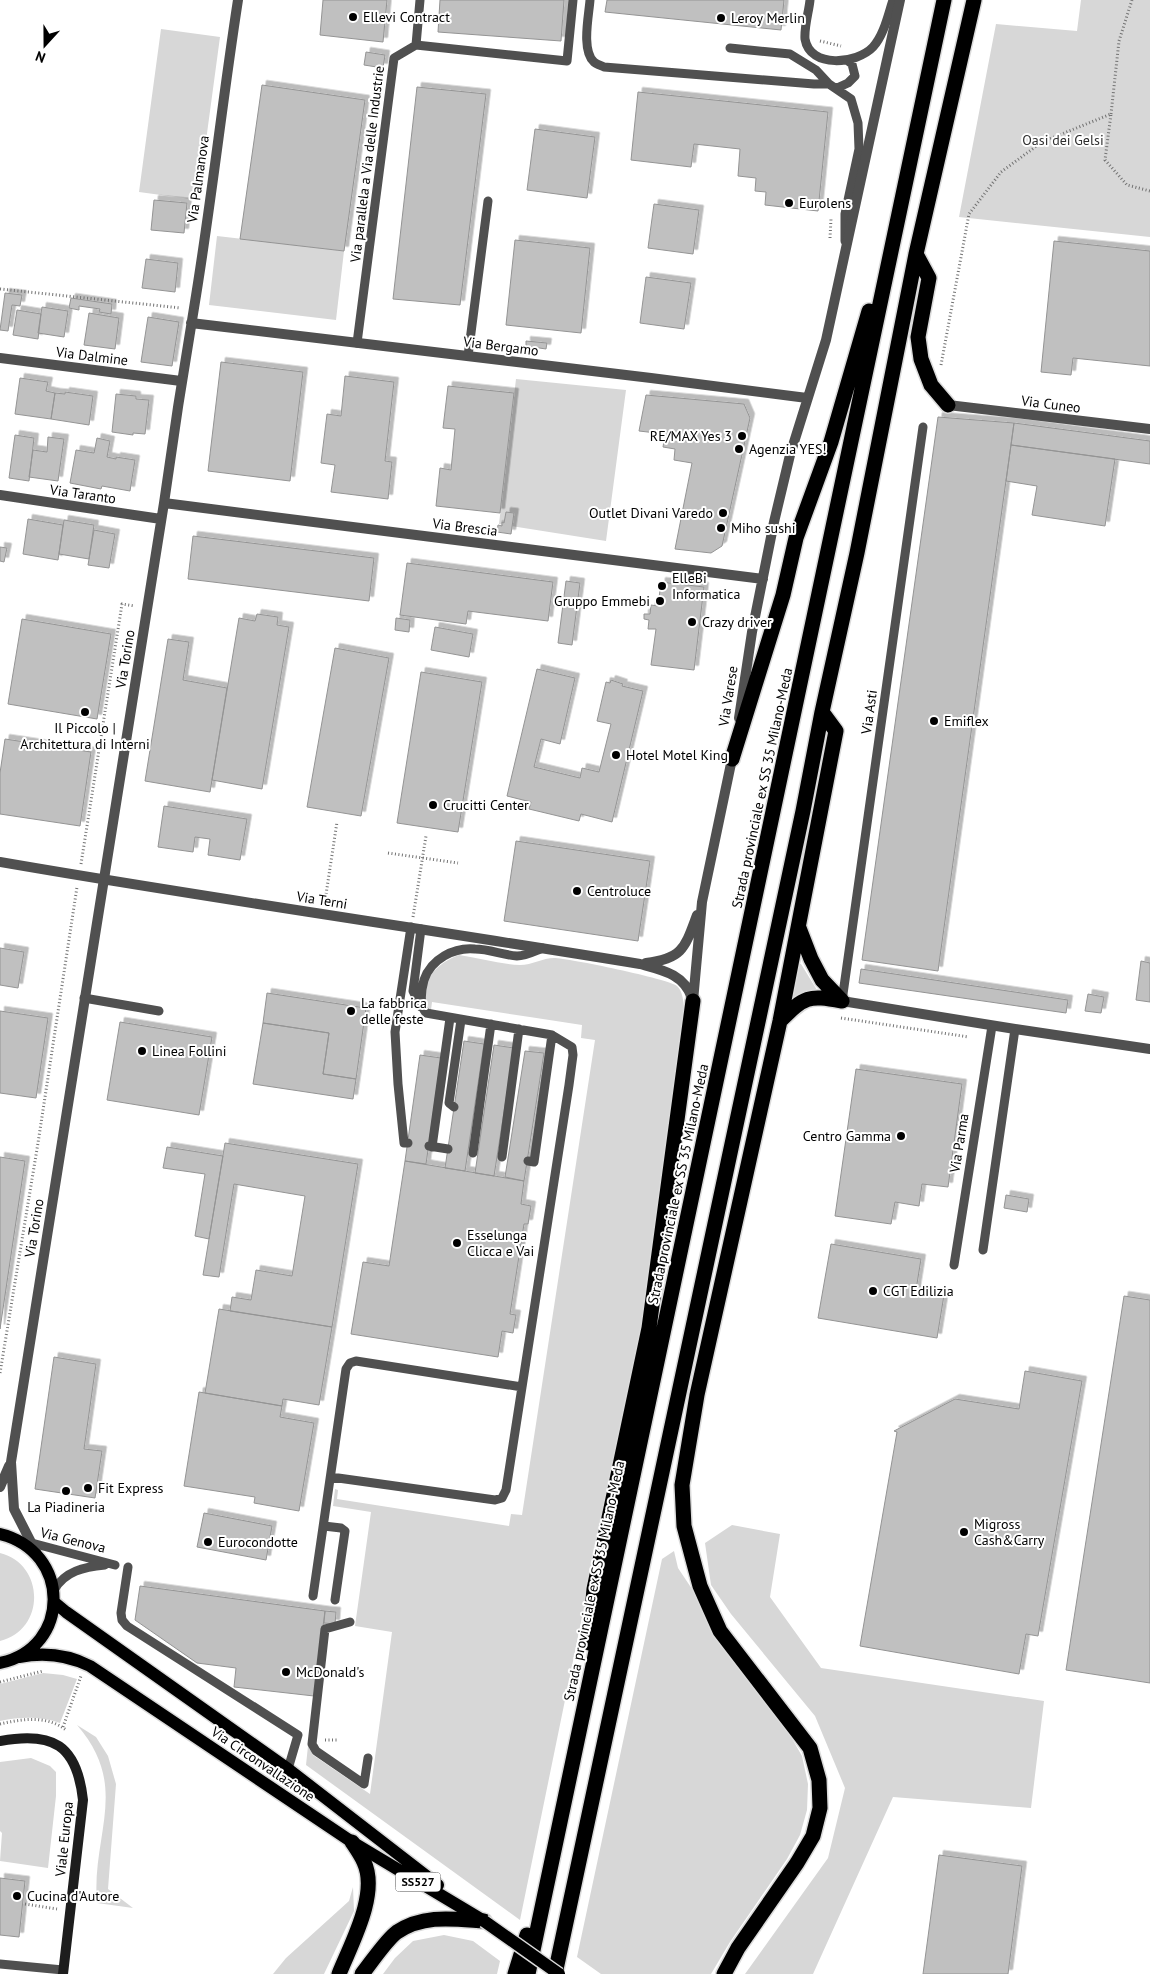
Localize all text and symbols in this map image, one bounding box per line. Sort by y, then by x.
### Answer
place label: Ellevi Contract [363,8,450,26]
place label: Leroy Merlin [731,9,805,27]
marker: Ellevi Contract [347,11,359,23]
marker: Leroy Merlin [715,12,727,24]
north arrow [20,20,70,70]
text: N [33,47,48,67]
street label: Via parallela a Via delle Industrie [346,65,388,264]
park label: Oasi dei Gelsi [1022,131,1104,149]
street label: Via Palmanova [183,134,213,225]
place label: Eurolens [799,194,851,212]
marker: Eurolens [783,197,795,209]
street label: Via Bergamo [461,332,540,360]
street label: Via Dalmine [54,343,129,369]
street label: Via Cuneo [1019,391,1082,417]
place label: RE/MAX Yes 3 [650,427,732,445]
marker: RE/MAX Yes 3 [736,430,748,442]
place label: Agenzia YES! [749,440,827,458]
marker: Agenzia YES! [733,443,745,455]
street label: Via Taranto [48,480,117,508]
place label: Outlet Divani Varedo [589,504,713,522]
marker: Outlet Divani Varedo [717,507,729,519]
street label: Via Brescia [430,514,499,540]
place label: Miho sushi [731,519,795,537]
marker: Miho sushi [715,522,727,534]
place label: ElleBi Informatica [672,569,740,603]
marker: ElleBi Informatica [656,580,668,592]
place label: Gruppo Emmebi [554,592,650,610]
marker: Gruppo Emmebi [654,595,666,607]
place label: Crazy driver [702,613,772,631]
marker: Crazy driver [686,616,698,628]
street label: Via Torino [111,628,139,691]
street label: Via Varese [714,664,742,729]
street label: Strada provinciale ex SS 35 Milano-Meda [728,666,796,910]
street label: Via Asti [857,689,881,736]
marker: Il Piccolo | Architettura di Interni [79,706,91,718]
place label: Emiflex [944,712,989,730]
marker: Emiflex [928,715,940,727]
place label: Il Piccolo | Architettura di Interni [20,719,150,753]
place label: Hotel Motel King [626,746,728,764]
marker: Hotel Motel King [610,749,622,761]
place label: Crucitti Center [443,796,529,814]
marker: Crucitti Center [427,799,439,811]
place label: Centroluce [587,882,651,900]
marker: Centroluce [571,885,583,897]
street label: Via Terni [294,887,349,913]
place label: La fabbrica delle feste [361,994,427,1028]
marker: La fabbrica delle feste [345,1005,357,1017]
place label: Linea Follini [152,1042,227,1060]
marker: Linea Follini [136,1045,148,1057]
street label: Strada provinciale ex SS 35 Milano-Meda [644,1062,712,1306]
street label: Via Parma [945,1112,973,1175]
place label: Centro Gamma [803,1127,891,1145]
marker: Centro Gamma [895,1130,907,1142]
street label: Via Torino [20,1197,48,1260]
place label: Esselunga Clicca e Vai [467,1226,534,1260]
marker: Esselunga Clicca e Vai [451,1237,463,1249]
place label: CGT Edilizia [883,1282,954,1300]
marker: CGT Edilizia [867,1285,879,1297]
street label: Strada provinciale ex SS 35 Milano-Meda [560,1459,628,1703]
place label: Fit Express [98,1479,164,1497]
marker: Fit Express [82,1482,94,1494]
marker: La Piadineria [60,1485,72,1497]
place label: La Piadineria [27,1498,105,1516]
place label: Migross Cash&Carry [974,1515,1045,1549]
street label: Via Genova [37,1523,108,1557]
marker: Migross Cash&Carry [958,1526,970,1538]
place label: Eurocondotte [218,1533,298,1551]
marker: Eurocondotte [202,1536,214,1548]
place label: McDonald's [296,1663,364,1681]
marker: McDonald's [280,1666,292,1678]
street label: Via Circonvallazione [207,1722,318,1805]
street label: Viale Europa [51,1801,77,1878]
road number: SS527 [396,1872,440,1891]
place label: Cucina d'Autore [27,1887,119,1905]
marker: Cucina d'Autore [11,1890,23,1902]

